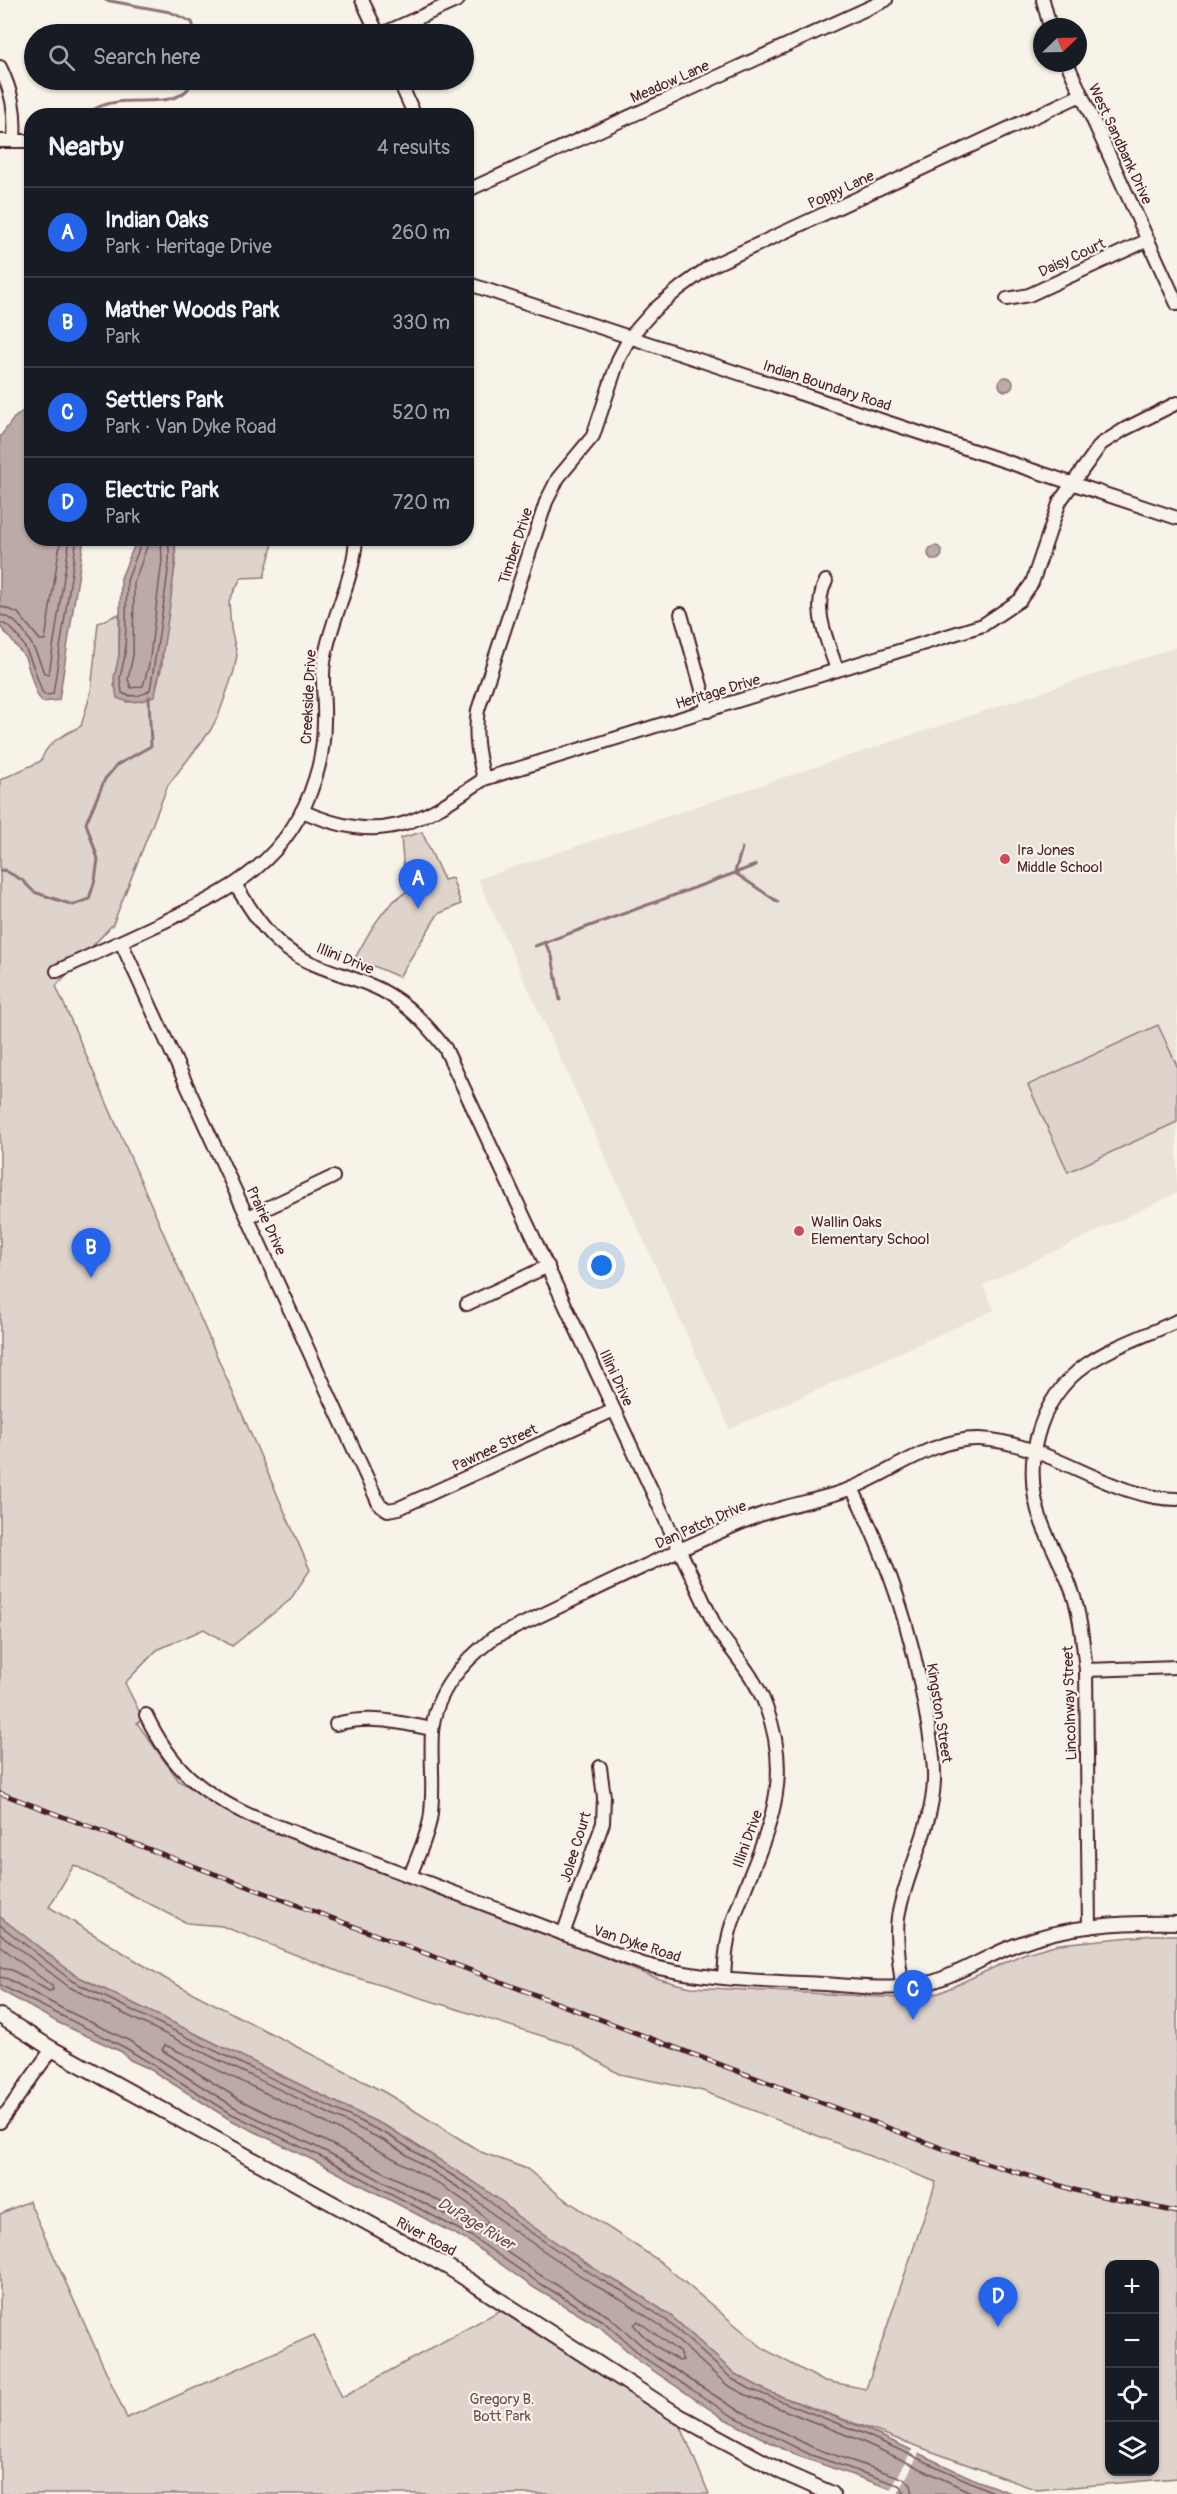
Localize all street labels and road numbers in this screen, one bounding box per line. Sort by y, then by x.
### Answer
street label: Meadow Lane [628,56,713,108]
street label: West Sandbank Drive [1084,81,1157,208]
street label: Poppy Lane [805,166,878,214]
street label: Daisy Court [1036,234,1109,282]
street label: Indian Boundary Road [760,356,894,416]
street label: Timber Drive [495,505,537,587]
street label: Creekside Drive [297,649,321,745]
street label: Heritage Drive [673,670,763,714]
street label: Illini Drive [313,939,377,979]
street label: Prairie Drive [242,1184,290,1259]
street label: Illini Drive [595,1347,638,1410]
street label: Pawnee Street [449,1420,542,1476]
street label: Dan Patch Drive [652,1496,750,1554]
street label: Lincolnway Street [1058,1644,1081,1761]
street label: Kingston Street [922,1662,956,1765]
street label: Illini Drive [729,1807,767,1871]
street label: Jolee Court [556,1808,596,1885]
street label: Van Dyke Road [591,1921,683,1967]
street label: River Road [393,2213,459,2261]

